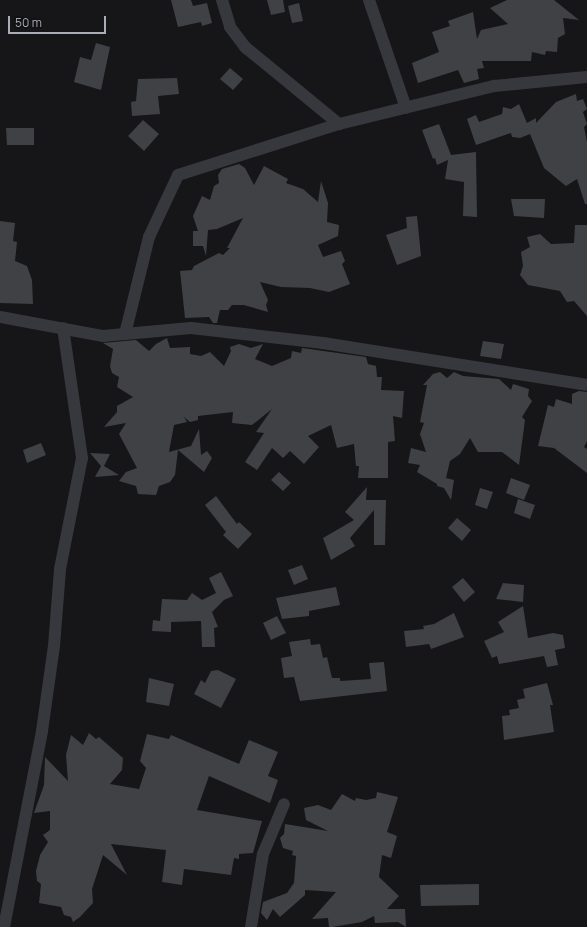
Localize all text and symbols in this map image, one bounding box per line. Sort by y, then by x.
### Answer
scale bar [10,8,108,34]
text: 50 m [15,14,42,31]

